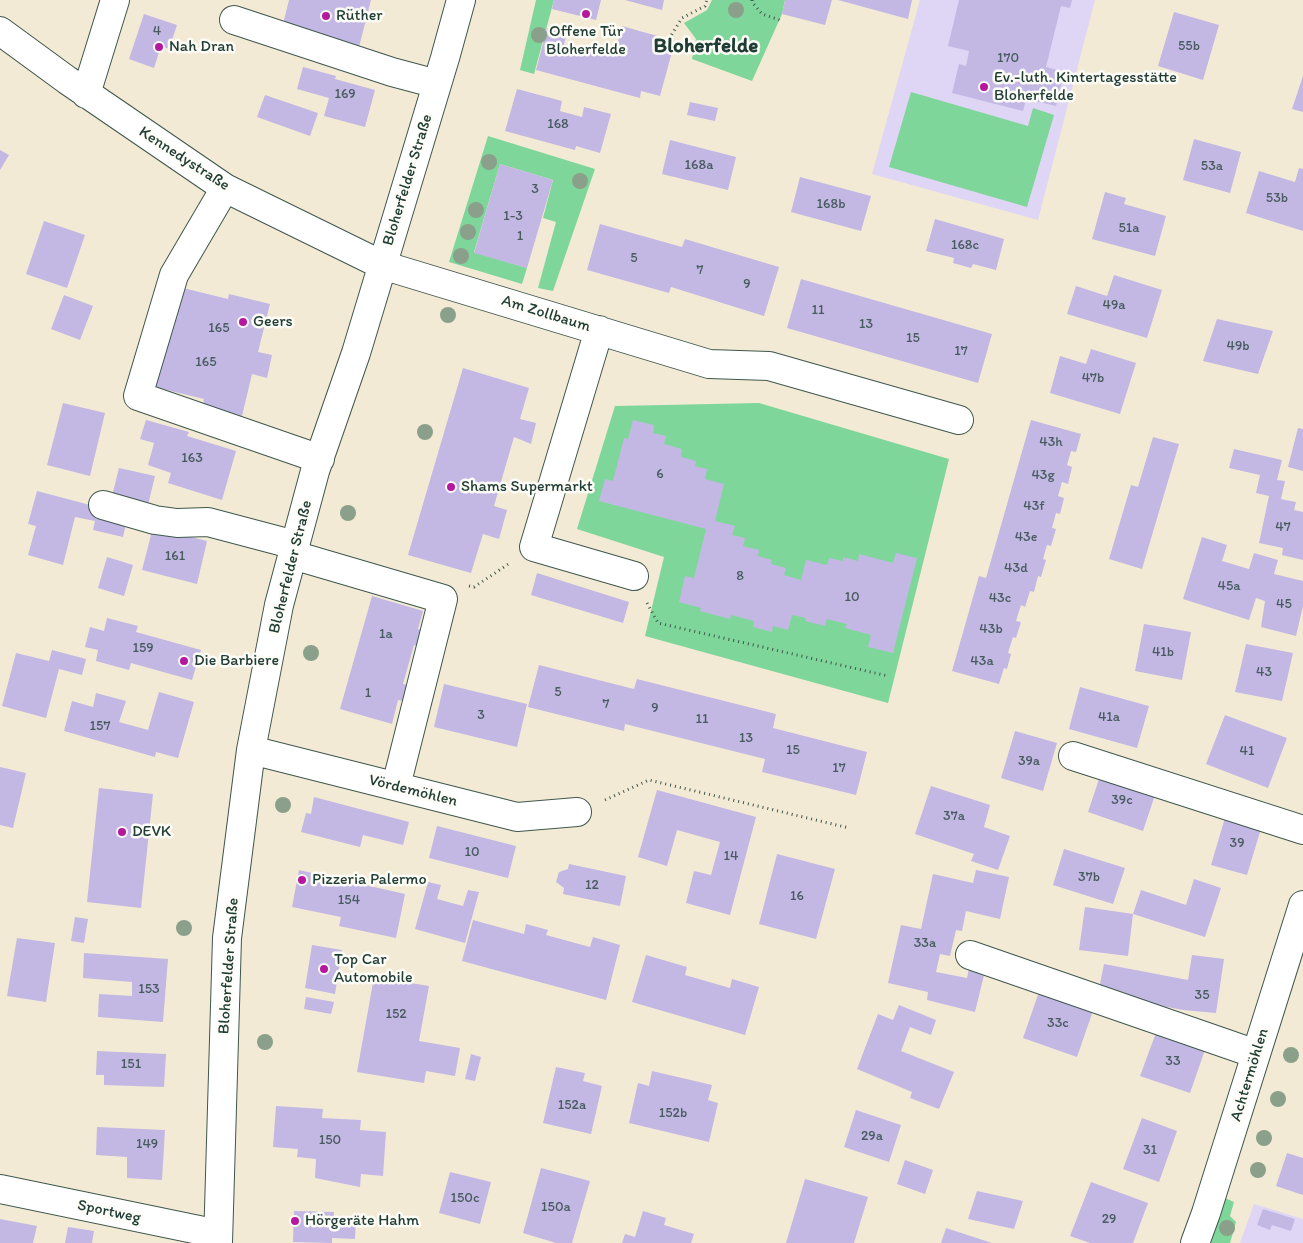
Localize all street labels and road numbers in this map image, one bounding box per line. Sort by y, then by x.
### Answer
street label: Bloherfelder Straße [379,112,437,248]
street label: Kennedystraße [135,123,233,195]
street label: Am Zollbaum [499,291,593,337]
street label: Bloherfelder Straße [265,498,317,636]
street label: Vördemöhlen [367,771,459,811]
street label: Bloherfelder Straße [215,897,243,1035]
street label: Achtermöhlen [1227,1026,1273,1124]
street label: Sportweg [76,1196,142,1228]

